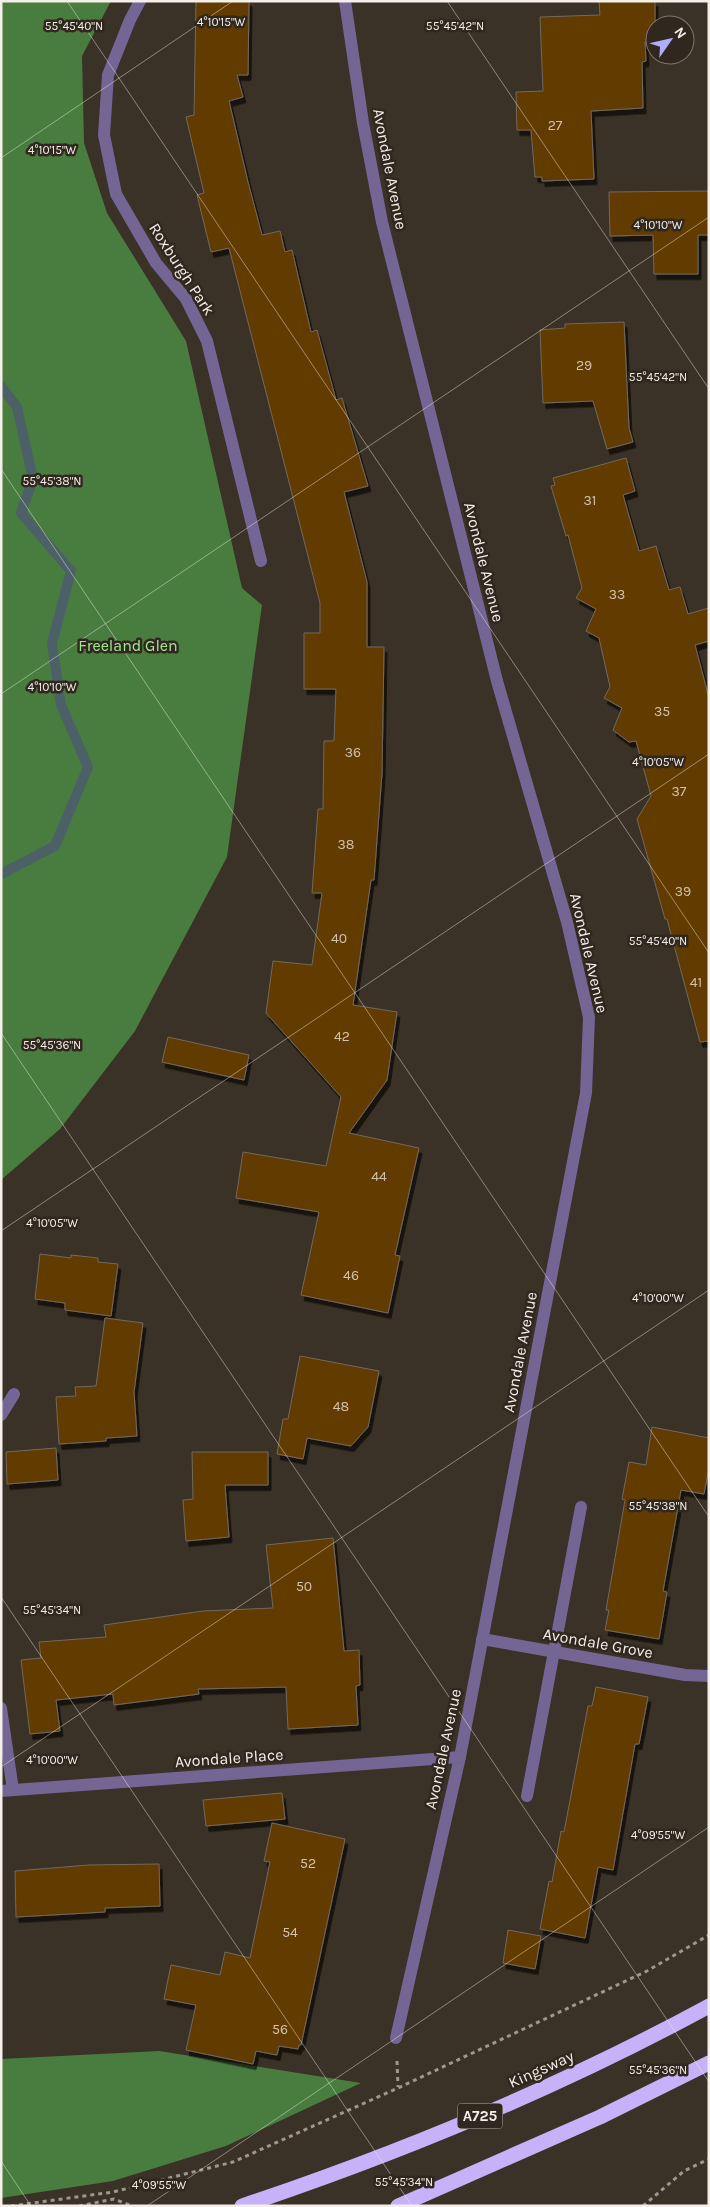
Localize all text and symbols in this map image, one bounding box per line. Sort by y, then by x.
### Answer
text: 4°10'15"W [197,15,246,29]
north arrow [645,15,695,65]
text: 55°45'40"N [45,19,103,33]
text: 55°45'42"N [426,19,484,33]
text: N [671,24,690,42]
street label: Avondale Avenue [369,107,411,231]
house number: 27 [548,117,563,134]
text: 4°10'15"W [28,143,77,157]
text: 4°10'10"W [634,218,683,232]
street label: Roxburgh Park [145,219,219,319]
house number: 29 [576,357,592,374]
text: 55°45'42"N [629,370,687,384]
text: 55°45'38"N [22,474,82,488]
house number: 31 [584,492,596,509]
street label: Avondale Avenue [460,500,508,624]
house number: 33 [609,586,625,603]
park label: Freeland Glen [78,636,178,655]
text: 4°10'10"W [28,680,77,694]
house number: 35 [654,703,670,720]
house number: 36 [345,744,361,761]
text: 4°10'05"W [632,755,684,769]
house number: 37 [672,783,687,800]
house number: 38 [338,836,354,853]
house number: 39 [675,883,691,900]
street label: Avondale Avenue [566,891,612,1015]
house number: 40 [331,930,347,947]
text: 55°45'40"N [629,934,687,948]
house number: 41 [690,974,702,991]
house number: 42 [334,1028,350,1045]
text: 55°45'36"N [23,1038,81,1052]
house number: 44 [371,1168,387,1185]
text: 4°10'05"W [26,1216,78,1230]
house number: 46 [343,1267,359,1284]
street label: Avondale Avenue [499,1290,541,1414]
text: 4°10'00"W [632,1291,684,1305]
house number: 48 [333,1398,349,1415]
text: 55°45'38"N [628,1499,688,1513]
house number: 50 [296,1578,312,1595]
text: 55°45'34"N [23,1603,81,1617]
street label: Avondale Grove [542,1624,654,1662]
street label: Avondale Avenue [421,1687,465,1811]
street label: Avondale Place [174,1745,284,1771]
text: 4°10'00"W [26,1753,78,1767]
text: 4°09'55"W [631,1828,685,1842]
house number: 52 [300,1855,316,1872]
house number: 54 [282,1924,298,1941]
house number: 56 [272,2021,288,2038]
street label: Kingsway [505,2046,577,2092]
text: 55°45'36"N [629,2063,687,2077]
road number: A725 [458,2104,502,2128]
text: 55°45'34"N [375,2175,433,2189]
text: 4°09'55"W [132,2178,186,2192]

